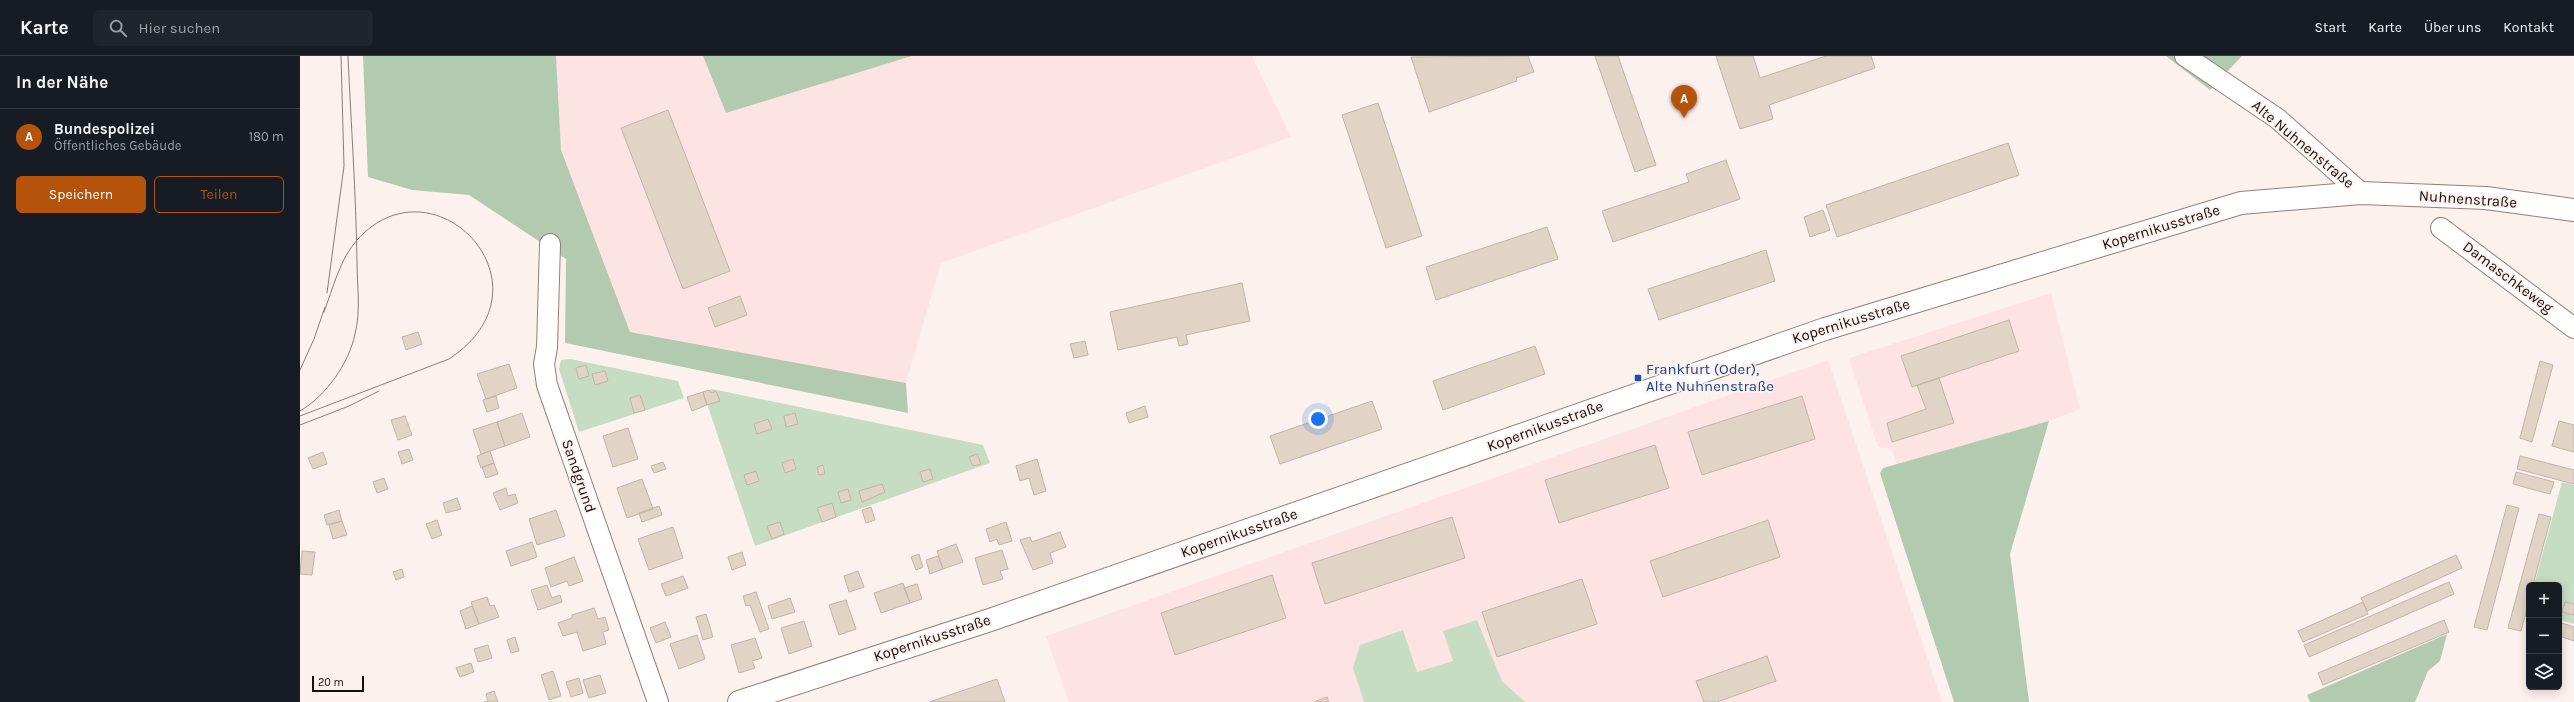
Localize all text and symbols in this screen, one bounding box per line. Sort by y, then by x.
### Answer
search box [93,10,373,46]
text: Karte [20,17,69,39]
icon: search [107,17,129,39]
text: Hier suchen [139,19,220,37]
text: Start [2314,19,2346,36]
text: Karte [2368,19,2402,36]
text: Über uns [2424,19,2481,36]
text: Kontakt [2503,19,2554,36]
text: In der Nähe [16,72,108,92]
pin: A [1671,85,1697,118]
street label: Alte Nuhnenstraße [2248,96,2358,192]
text: Bundespolizei [54,120,155,138]
text: A [25,129,33,144]
text: 180 m [249,129,284,144]
text: Öffentliches Gebäude [54,138,182,153]
button: Speichern [16,176,146,213]
button: Teilen [154,176,284,213]
street label: Nuhnenstraße [2418,187,2518,211]
street label: Kopernikusstraße [2100,201,2222,253]
street label: Damaschkeweg [2459,237,2557,317]
street label: Kopernikusstraße [1790,295,1912,347]
place label: Frankfurt (Oder), Alte Nuhnenstraße [1646,360,1774,395]
marker: Frankfurt (Oder), Alte Nuhnenstraße [1633,373,1643,383]
street label: Kopernikusstraße [1484,397,1606,455]
your location [1308,409,1328,429]
street label: Sandgrund [558,437,600,515]
street label: Kopernikusstraße [1178,505,1300,561]
map controls [2526,582,2562,690]
button: + [2526,582,2562,618]
street label: Kopernikusstraße [871,611,993,665]
button: − [2526,618,2562,654]
button: layers [2526,654,2562,690]
scale bar [312,674,364,693]
text: 20 m [318,676,344,689]

